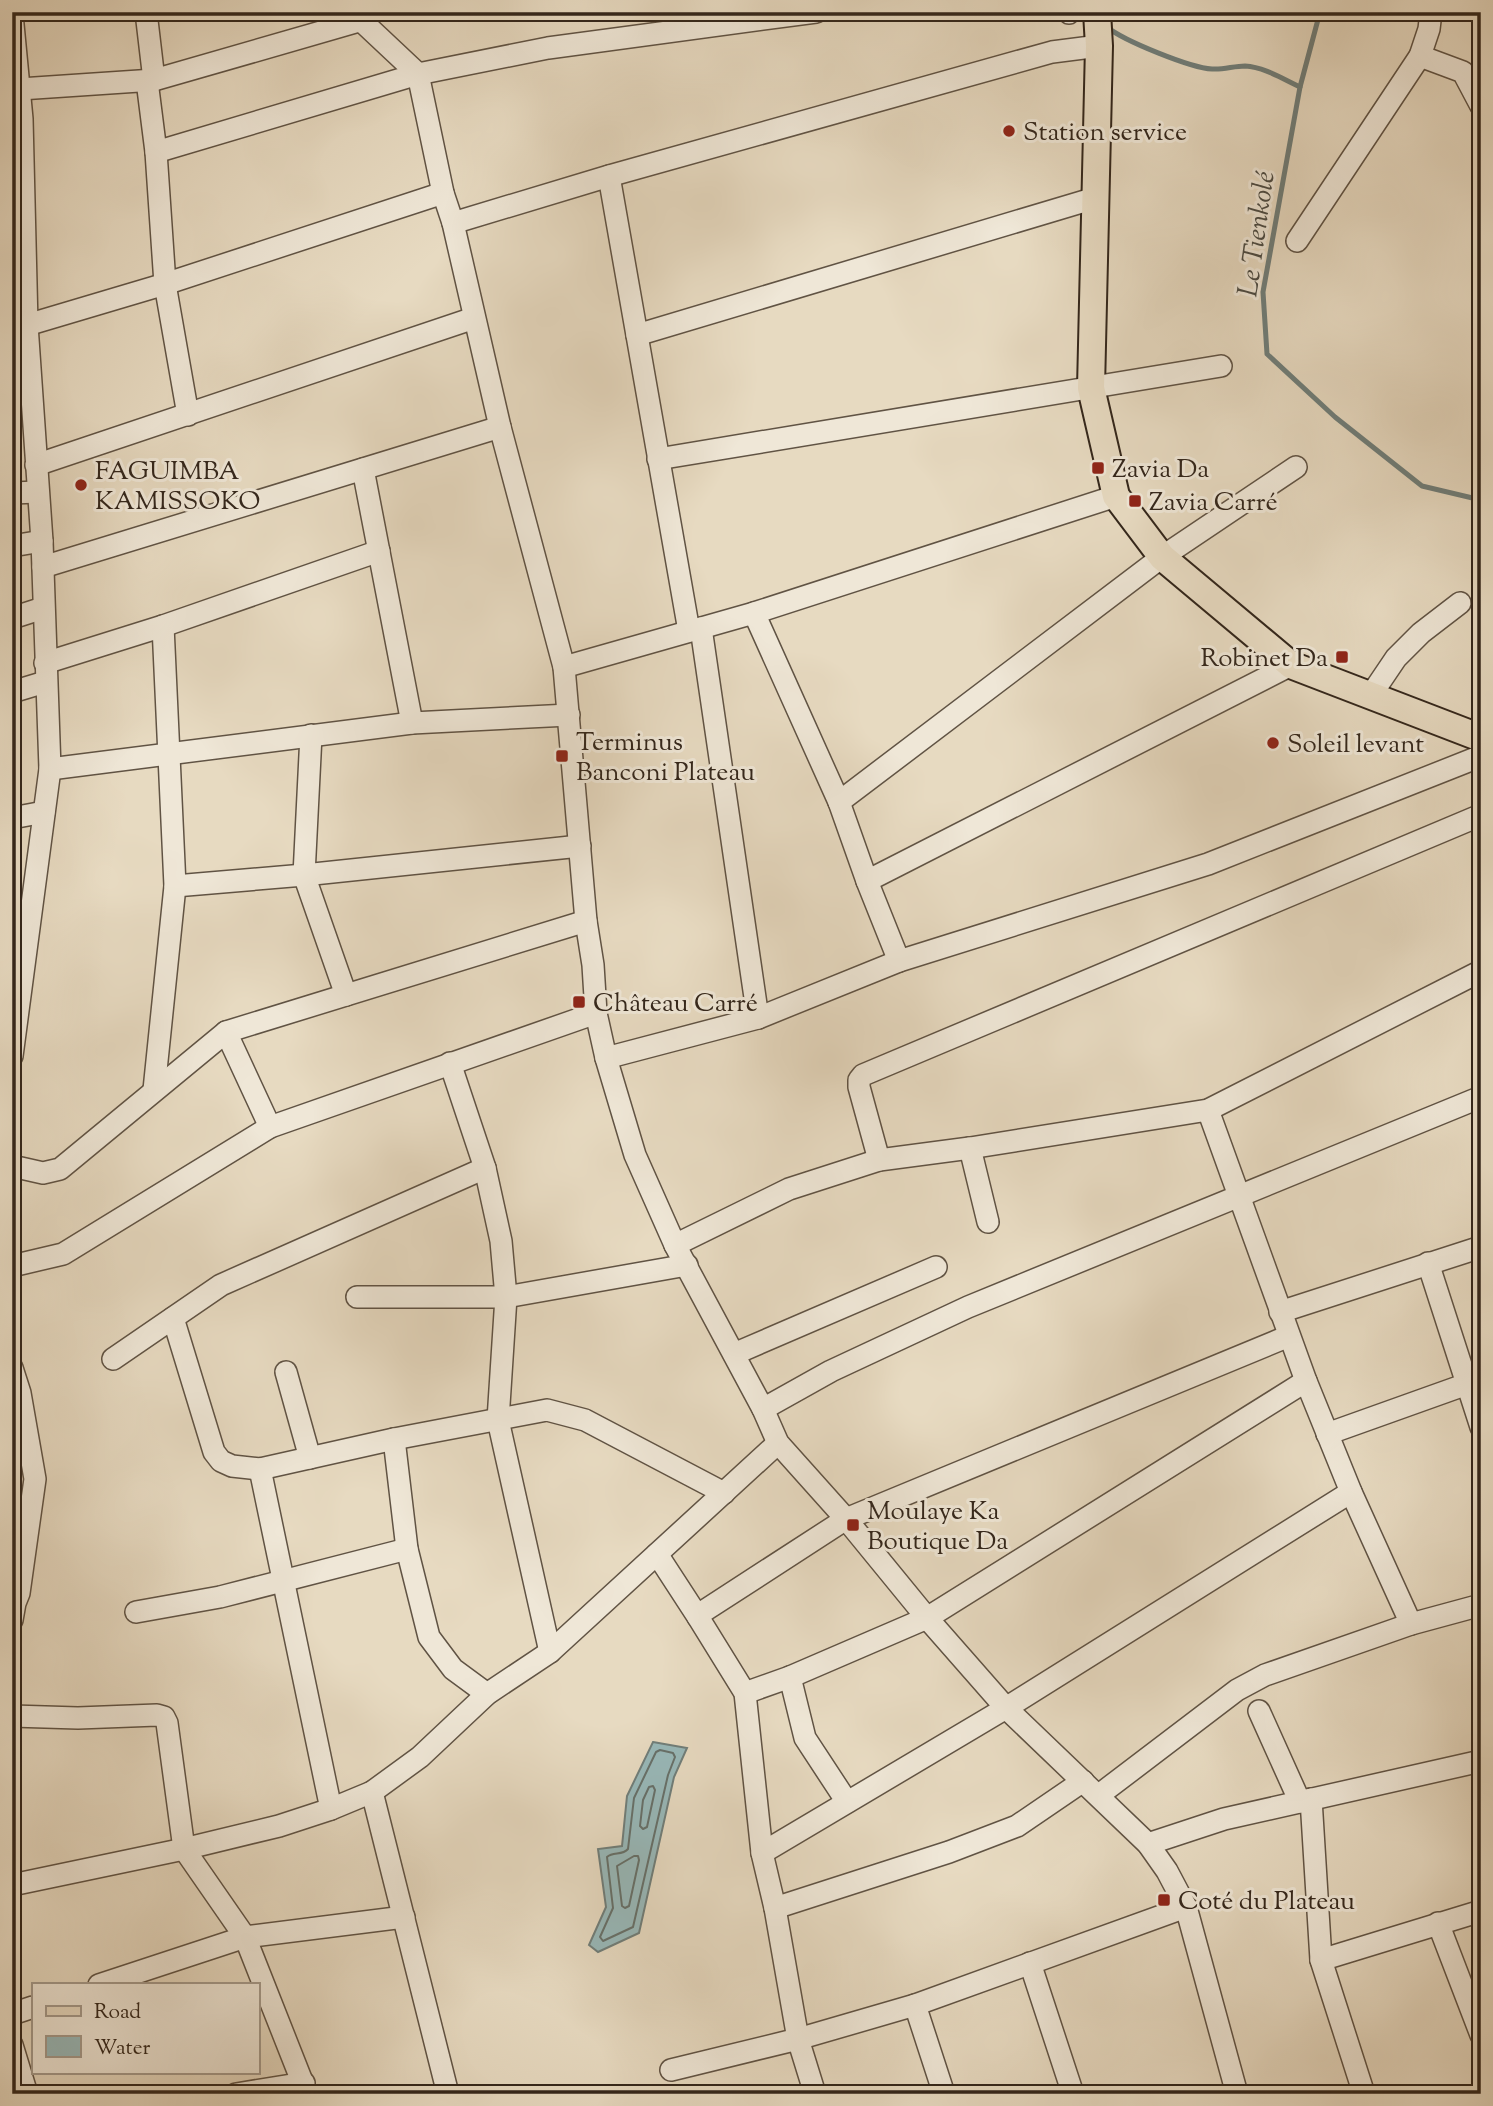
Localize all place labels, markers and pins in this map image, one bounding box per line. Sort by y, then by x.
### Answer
place label: Station service [1023,115,1187,152]
marker: Station service [1001,123,1017,139]
place label: Zavia Da [1112,452,1209,489]
place label: FAGUIMBA KAMISSOKO [95,454,260,521]
marker: Zavia Da [1090,460,1106,476]
marker: FAGUIMBA KAMISSOKO [73,477,89,493]
place label: Zavia Carré [1149,485,1278,522]
marker: Zavia Carré [1127,493,1143,509]
place label: Robinet Da [1200,641,1328,678]
marker: Robinet Da [1334,649,1350,665]
place label: Terminus Banconi Plateau [576,725,755,792]
place label: Soleil levant [1287,727,1424,764]
marker: Soleil levant [1265,735,1281,751]
marker: Terminus Banconi Plateau [554,748,570,764]
place label: Château Carré [593,986,758,1023]
marker: Château Carré [571,994,587,1010]
place label: Moulaye Ka Boutique Da [867,1494,1008,1561]
marker: Moulaye Ka Boutique Da [845,1517,861,1533]
place label: Coté du Plateau [1178,1884,1355,1921]
marker: Coté du Plateau [1156,1892,1172,1908]

